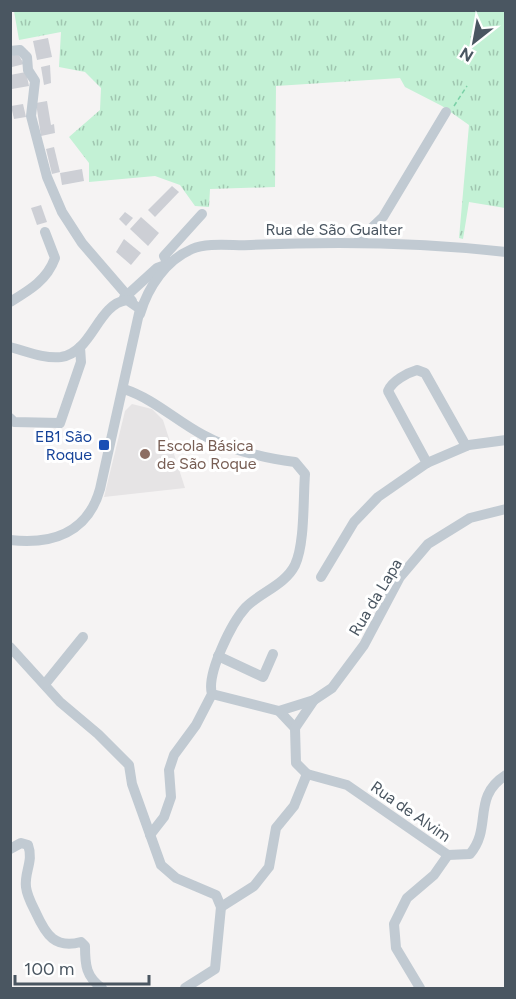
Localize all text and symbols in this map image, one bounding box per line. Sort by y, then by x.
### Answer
north arrow [444,12,504,72]
text: N [456,43,477,66]
street label: Rua de São Gualter [265,220,403,239]
place label: EB1 São Roque [35,427,92,464]
place label: Escola Básica de São Roque [157,436,257,473]
marker: EB1 São Roque [97,438,111,452]
marker: Escola Básica de São Roque [138,447,152,461]
street label: Rua da Lapa [345,555,406,639]
street label: Rua de Alvim [367,777,454,846]
scale bar [15,948,148,986]
text: 100 m [24,958,74,980]

